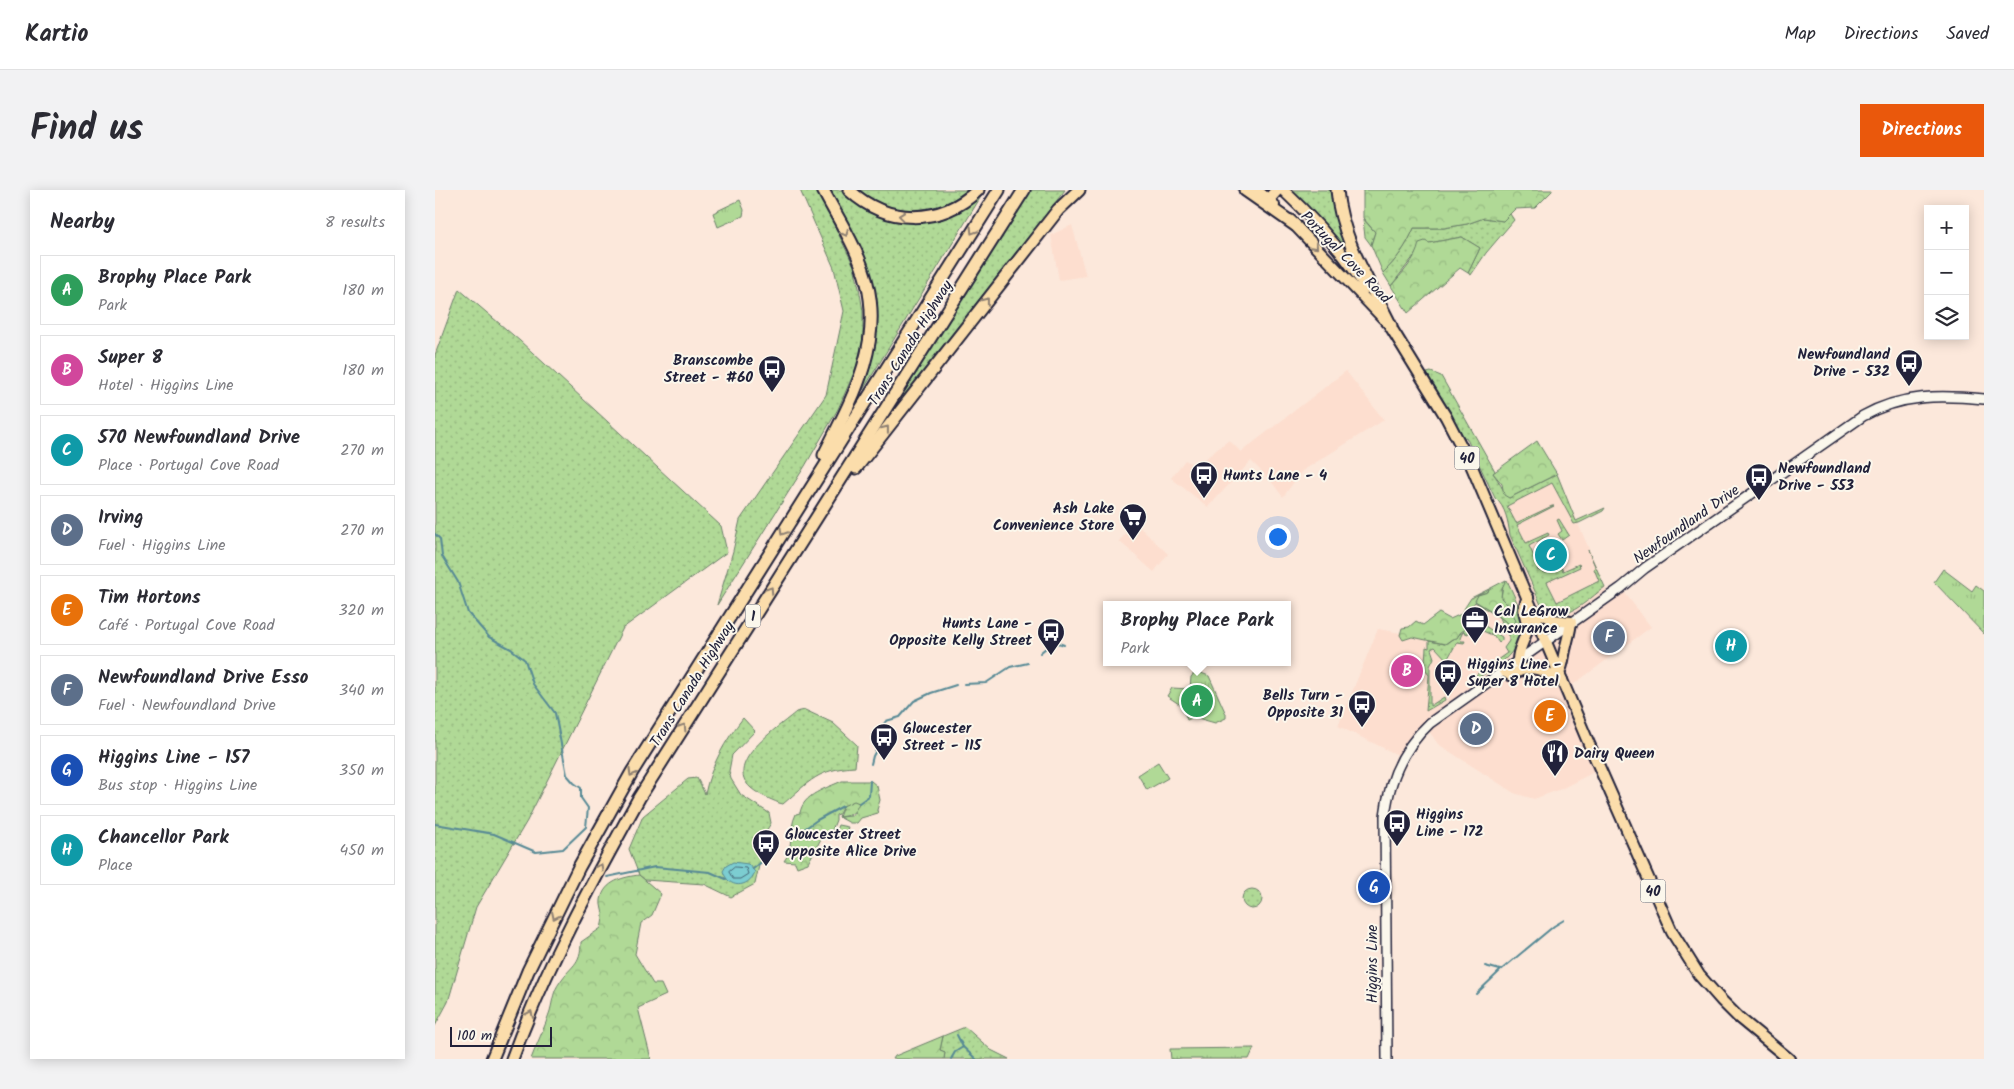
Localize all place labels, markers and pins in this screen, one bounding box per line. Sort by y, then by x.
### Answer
place label: Newfoundland Drive - 532 [1797,343,1891,384]
bus stop icon: Newfoundland Drive - 532 [1894,348,1924,387]
place label: Branscombe Street - #60 [664,349,754,390]
bus stop icon: Branscombe Street - #60 [757,354,787,393]
place label: Newfoundland Drive - 553 [1778,457,1871,498]
bus stop icon: Hunts Lane - 4 [1189,460,1219,499]
bus stop icon: Newfoundland Drive - 553 [1744,462,1774,501]
place label: Hunts Lane - 4 [1223,464,1327,488]
place label: Ash Lake Convenience Store [993,497,1115,538]
supermarket icon: Ash Lake Convenience Store [1118,502,1148,541]
pin: C [1535,536,1567,574]
place label: Cal LeGrow Insurance [1494,600,1568,641]
office icon: Cal LeGrow Insurance [1460,605,1490,644]
place label: Hunts Lane - Opposite Kelly Street [889,612,1032,653]
bus stop icon: Hunts Lane - Opposite Kelly Street [1036,617,1066,656]
pin: F [1593,618,1625,656]
pin: H [1715,627,1747,665]
pin: B [1391,652,1423,690]
place label: Higgins Line - Super 8 Hotel [1467,653,1562,694]
bus stop icon: Higgins Line - Super 8 Hotel [1433,658,1463,697]
pin: A [1181,682,1213,720]
place label: Bells Turn - Opposite 31 [1263,684,1343,725]
bus stop icon: Bells Turn - Opposite 31 [1347,689,1377,728]
pin: E [1534,697,1566,735]
pin: D [1460,710,1492,748]
place label: Gloucester Street - 115 [903,717,982,758]
bus stop icon: Gloucester Street - 115 [869,722,899,761]
restaurant icon: Dairy Queen [1540,738,1570,777]
place label: Dairy Queen [1574,742,1655,766]
place label: Higgins Line - 172 [1416,803,1484,844]
bus stop icon: Higgins Line - 172 [1382,808,1412,847]
place label: Gloucester Street opposite Alice Drive [785,823,917,864]
bus stop icon: Gloucester Street opposite Alice Drive [751,828,781,867]
pin: G [1358,868,1390,906]

